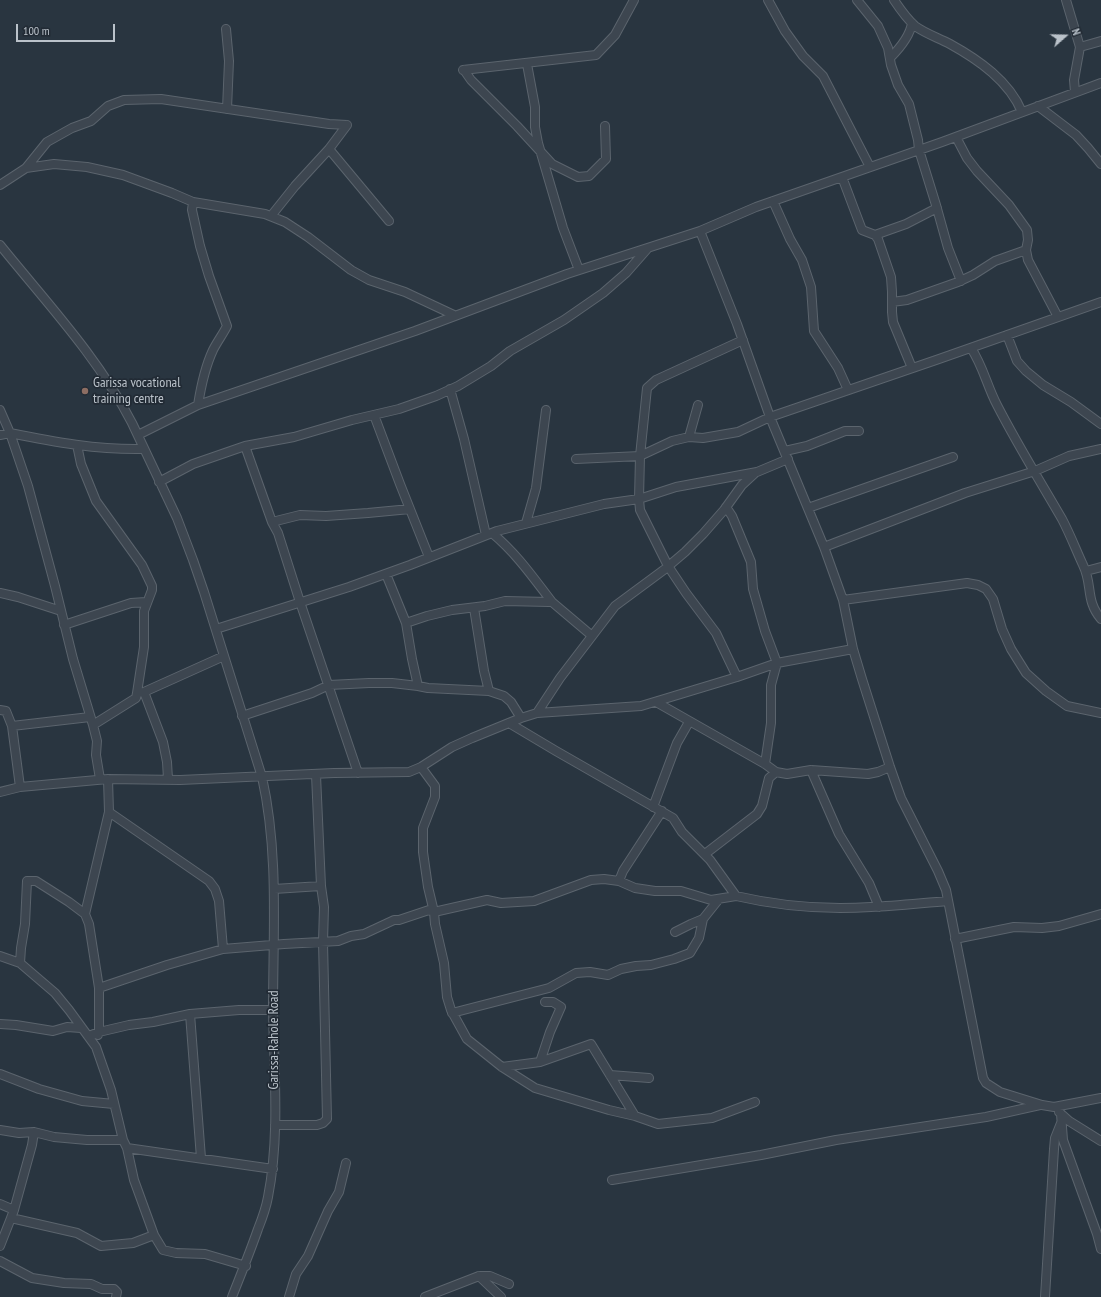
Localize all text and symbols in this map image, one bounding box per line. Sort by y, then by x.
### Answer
scale bar [18,16,117,42]
north arrow [1045,16,1085,56]
text: 100 m [23,23,50,38]
text: N [1069,27,1084,37]
place label: Garissa vocational training centre [93,375,180,408]
marker: Garissa vocational training centre [80,386,90,396]
street label: Garissa-Rahole Road [266,991,282,1089]

